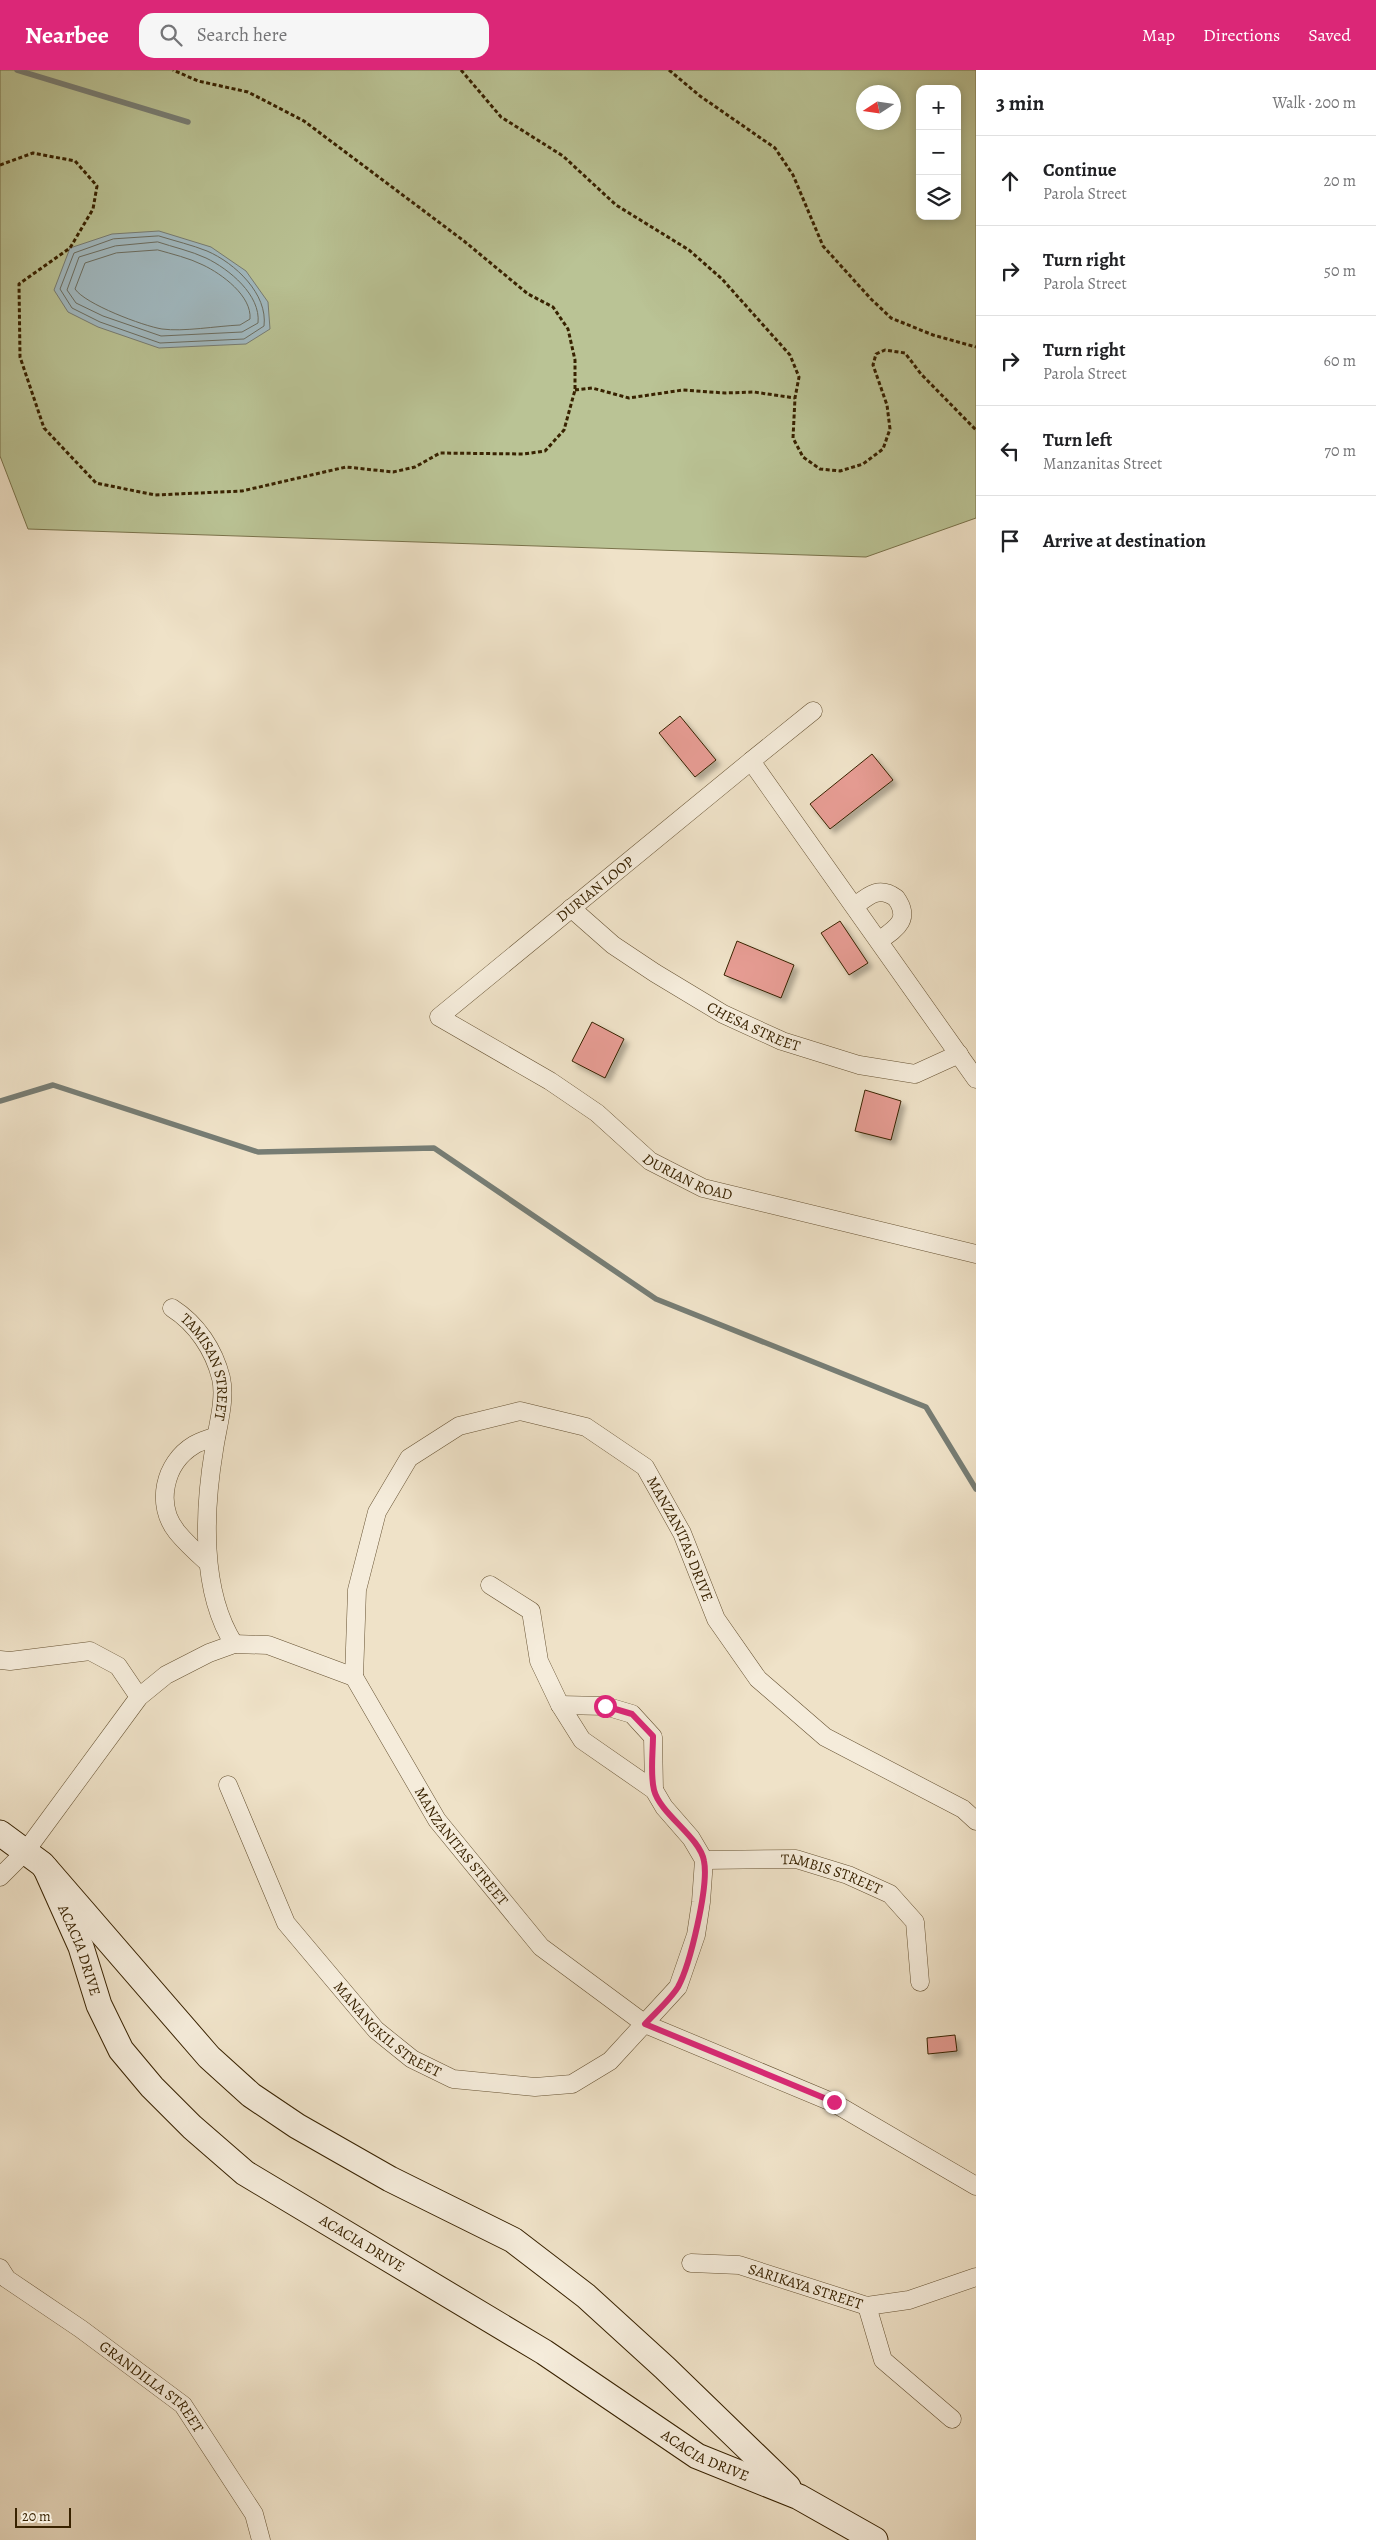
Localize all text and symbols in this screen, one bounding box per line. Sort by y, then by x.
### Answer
search box [139,13,489,58]
text: Nearbee [25,19,109,51]
icon: search [157,21,185,49]
text: Search here [197,22,287,48]
text: Map [1142,23,1175,47]
text: Directions [1203,23,1280,47]
text: Saved [1308,23,1351,47]
north arrow [856,85,901,130]
map controls [916,85,961,220]
button: + [916,85,961,130]
text: 3 min [996,89,1044,117]
text: Walk · 200 m [1272,92,1356,114]
button: − [916,130,961,175]
text: Continue [1043,157,1117,183]
icon: ahead [996,167,1024,195]
text: 20 m [1323,170,1356,192]
button: layers [916,175,961,220]
text: Parola Street [1043,183,1127,205]
text: Turn right [1043,247,1125,273]
icon: right [996,257,1024,285]
text: 50 m [1324,260,1356,282]
text: Parola Street [1043,273,1127,295]
text: Turn right [1043,337,1125,363]
icon: right [996,347,1024,375]
text: 60 m [1324,350,1356,372]
text: Parola Street [1043,363,1127,385]
text: Turn left [1043,427,1112,453]
icon: left [996,437,1024,465]
text: 70 m [1324,440,1356,462]
text: Manzanitas Street [1043,453,1162,475]
icon: arrive [996,527,1024,555]
text: Arrive at destination [1043,528,1206,554]
street label: DURIAN LOOP [552,852,638,926]
street label: CHESA STREET [703,997,803,1056]
street label: DURIAN ROAD [638,1149,735,1205]
street label: TAMISAN STREET [176,1309,233,1423]
street label: MANZANITAS DRIVE [642,1473,718,1604]
route start [594,1695,617,1718]
street label: MANZANITAS STREET [410,1783,513,1910]
street label: TAMBIS STREET [781,1849,886,1900]
street label: ACACIA DRIVE [53,1900,106,1998]
street label: MANANGKIL STREET [329,1977,445,2082]
route end [823,2091,846,2114]
street label: ACACIA DRIVE [315,2209,409,2276]
street label: SARIKAYA STREET [746,2259,866,2314]
street label: GRANDILLA STREET [95,2336,209,2437]
street label: ACACIA DRIVE [657,2424,752,2486]
scale bar [15,2505,71,2528]
text: 20 m [22,2507,51,2526]

